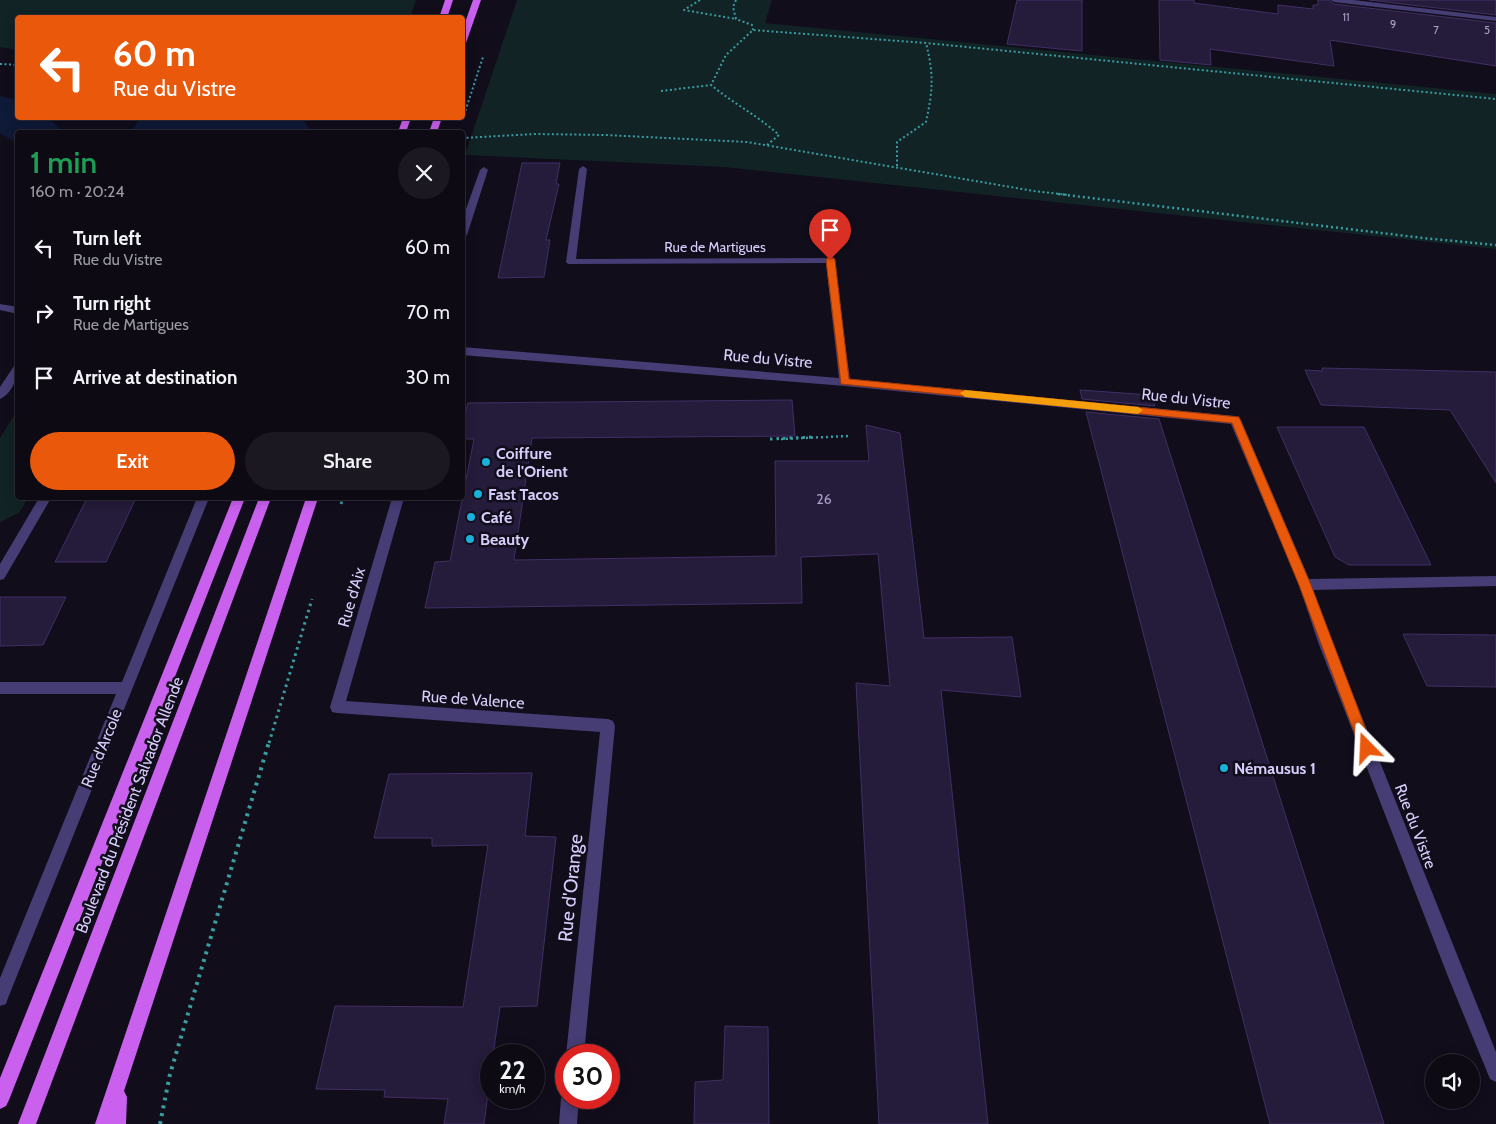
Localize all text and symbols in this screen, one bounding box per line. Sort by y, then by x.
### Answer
house number: 11 [1342,10,1350,24]
house number: 9 [1390,17,1396,31]
house number: 7 [1433,23,1439,37]
house number: 5 [1484,23,1490,37]
text: 60 m [113,32,196,75]
icon: left [30,35,95,100]
text: Rue du Vistre [113,75,236,102]
text: 1 min [30,144,97,181]
button: close [398,147,450,199]
text: 160 m · 20:24 [30,182,125,201]
pin [809,209,851,260]
icon: arrive [816,216,844,244]
text: Turn left [73,227,141,250]
icon: left [30,234,58,262]
text: 60 m [405,236,450,259]
street label: Rue de Martigues [664,238,766,256]
text: Rue du Vistre [73,250,162,269]
text: Turn right [73,292,151,315]
icon: right [30,299,58,327]
text: 70 m [406,301,450,324]
text: Rue de Martigues [73,315,189,334]
street label: Rue du Vistre [723,345,813,372]
icon: arrive [30,364,58,392]
text: Arrive at destination [73,366,237,389]
text: 30 m [406,366,450,389]
street label: Rue du Vistre [1140,384,1231,413]
button: Exit [30,432,235,490]
button: Share [245,432,450,490]
place label: Coiffure de l'Orient [496,444,568,481]
marker: Coiffure de l'Orient [480,456,492,468]
place label: Fast Tacos [488,485,559,504]
marker: Fast Tacos [472,488,484,500]
house number: 26 [816,490,832,508]
place label: Café [481,508,512,527]
marker: Café [465,511,477,523]
place label: Beauty [480,530,529,549]
marker: Beauty [464,533,476,545]
street label: Rue d'Aix [334,565,369,629]
street label: Boulevard du Président Salvador Allende [72,674,187,936]
street label: Rue de Valence [421,686,525,713]
street label: Rue d'Arcole [77,706,126,790]
position arrow [1340,721,1392,773]
place label: Némausus 1 [1234,759,1316,778]
marker: Némausus 1 [1218,762,1230,774]
street label: Rue du Vistre [1391,781,1440,871]
street label: Rue d'Orange [553,833,588,943]
speed limit sign: 30 [555,1044,620,1109]
map controls [1425,1054,1480,1109]
button: sound [1425,1054,1480,1109]
text: 22 [499,1055,526,1085]
text: km/h [499,1081,526,1096]

